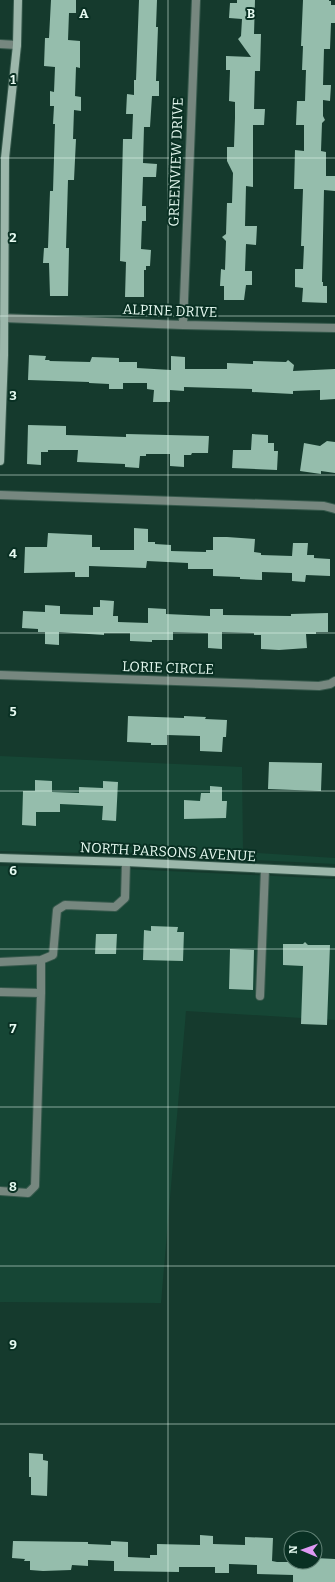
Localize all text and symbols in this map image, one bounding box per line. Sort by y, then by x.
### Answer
text: A [79,6,89,21]
text: B [247,6,255,21]
text: 1 [10,72,16,87]
street label: GREENVIEW DRIVE [165,97,187,227]
text: 2 [9,230,17,245]
street label: ALPINE DRIVE [122,301,218,321]
text: 3 [9,388,17,403]
text: 4 [9,546,17,561]
street label: LORIE CIRCLE [122,658,214,678]
text: 5 [9,704,17,719]
street label: NORTH PARSONS AVENUE [80,839,256,865]
text: 6 [9,863,17,878]
text: 7 [10,1021,17,1036]
text: 8 [9,1179,17,1194]
text: 9 [9,1337,17,1352]
north arrow [283,1530,323,1570]
text: N [287,1545,300,1554]

